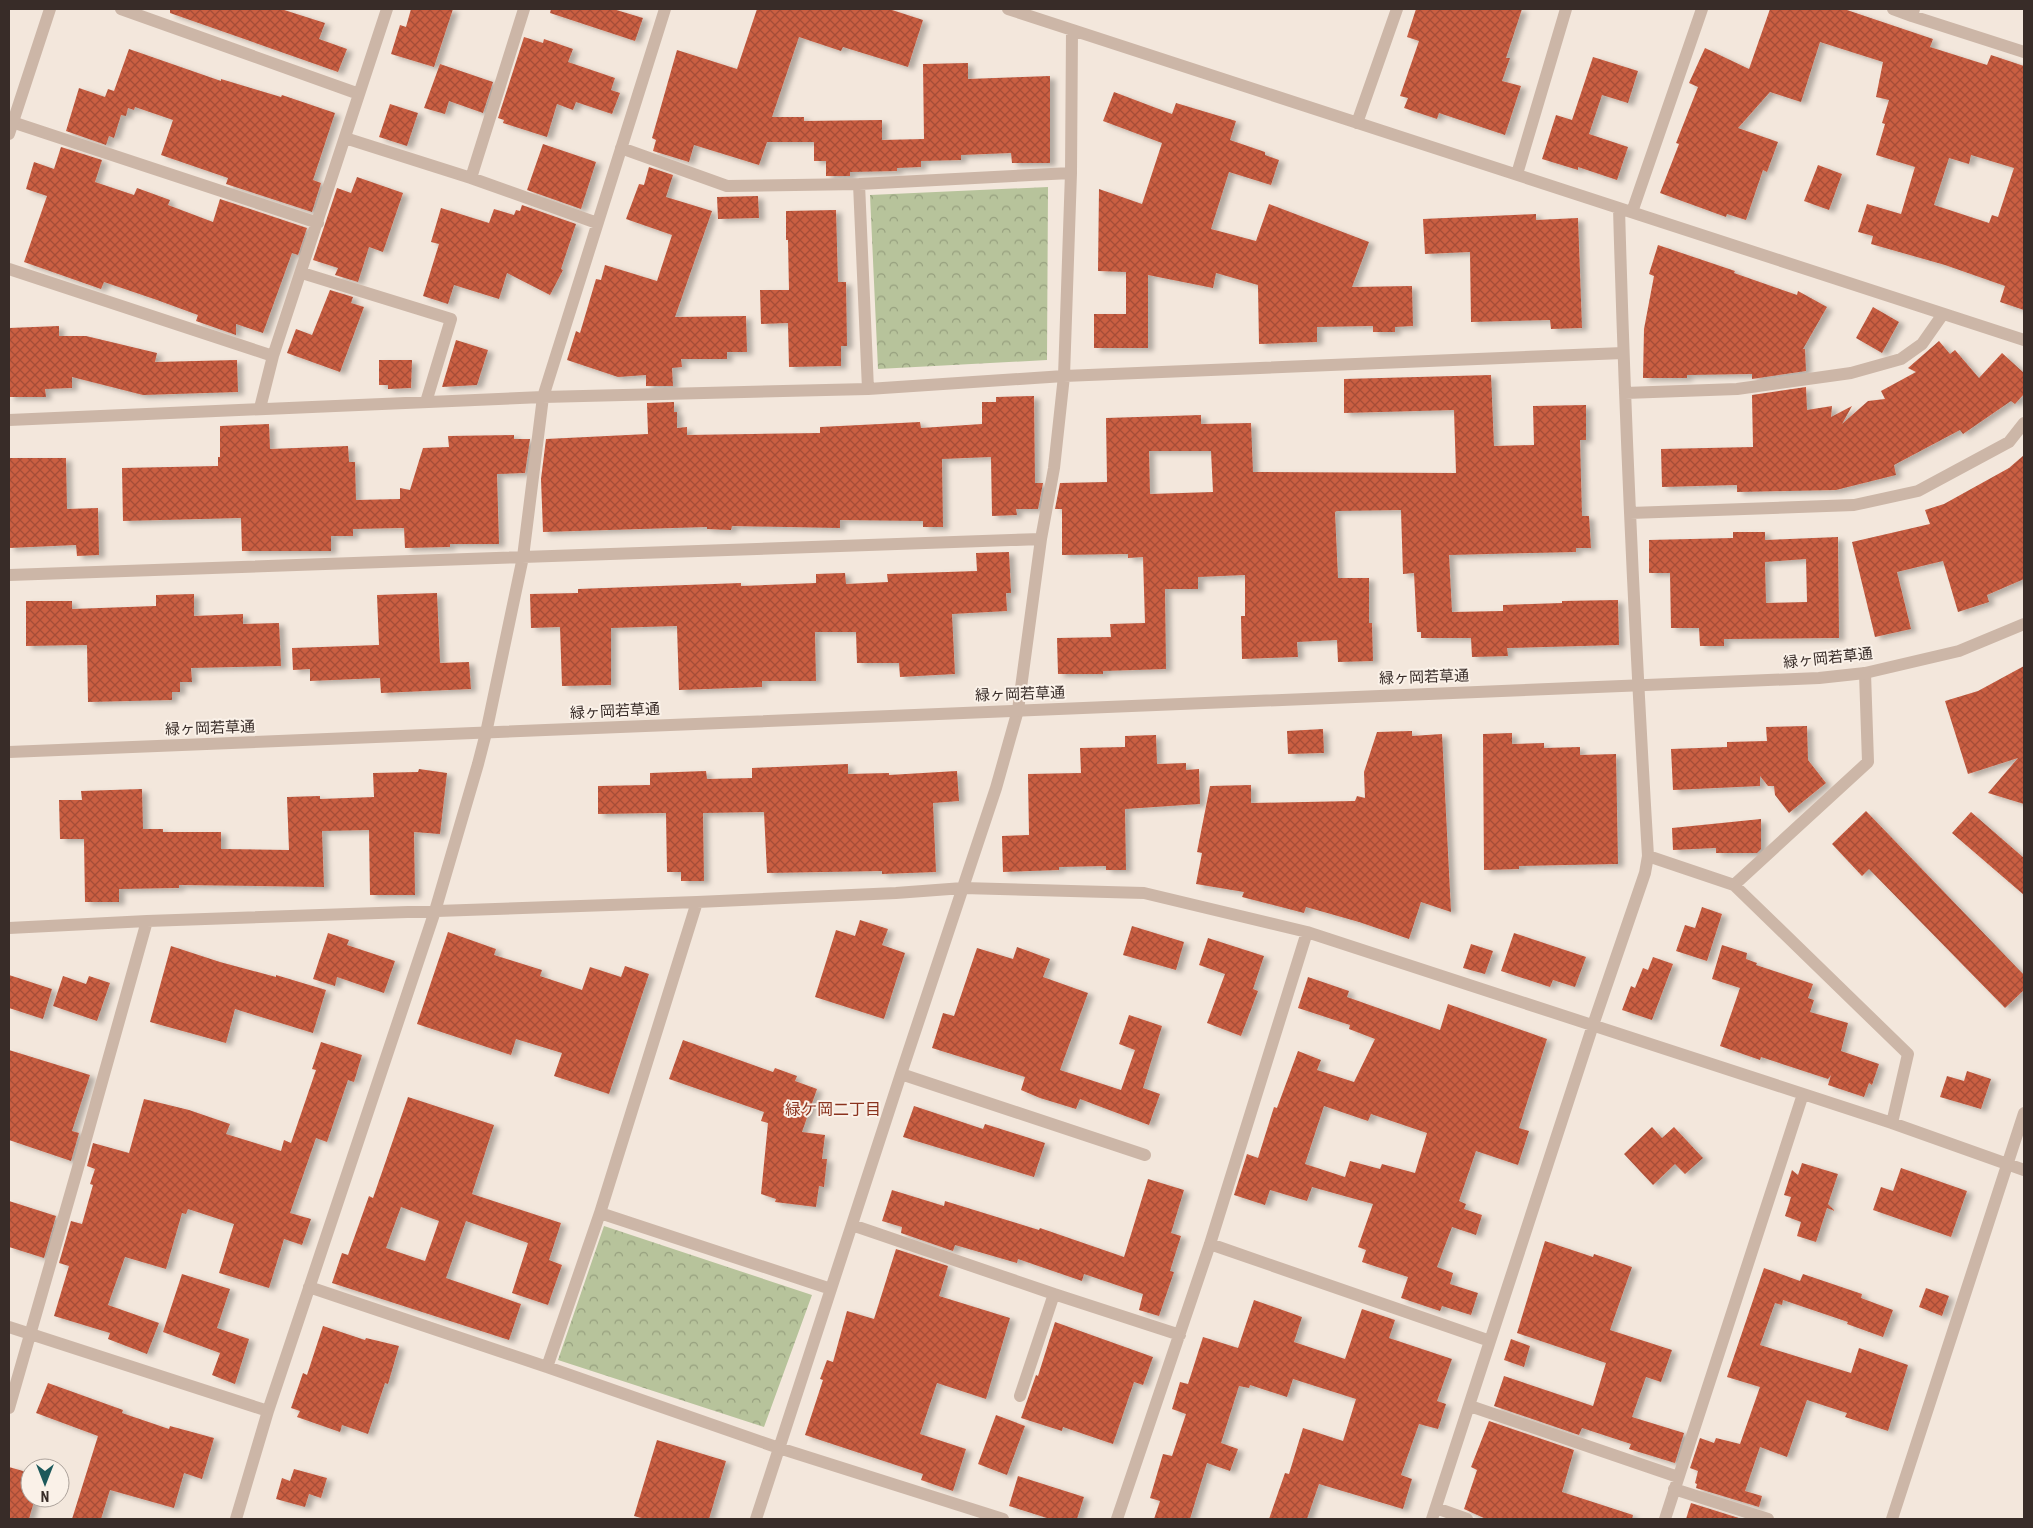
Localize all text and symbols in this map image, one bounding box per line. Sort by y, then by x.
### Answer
street label: 緑ヶ岡若草通 [1782,644,1874,672]
street label: 緑ヶ岡若草通 [1379,666,1469,688]
street label: 緑ヶ岡若草通 [975,683,1065,705]
street label: 緑ヶ岡若草通 [570,700,660,722]
street label: 緑ヶ岡若草通 [165,717,255,739]
district label: 緑ケ岡二丁目 [785,1100,881,1119]
north arrow [20,1458,70,1508]
text: N [41,1488,49,1504]

